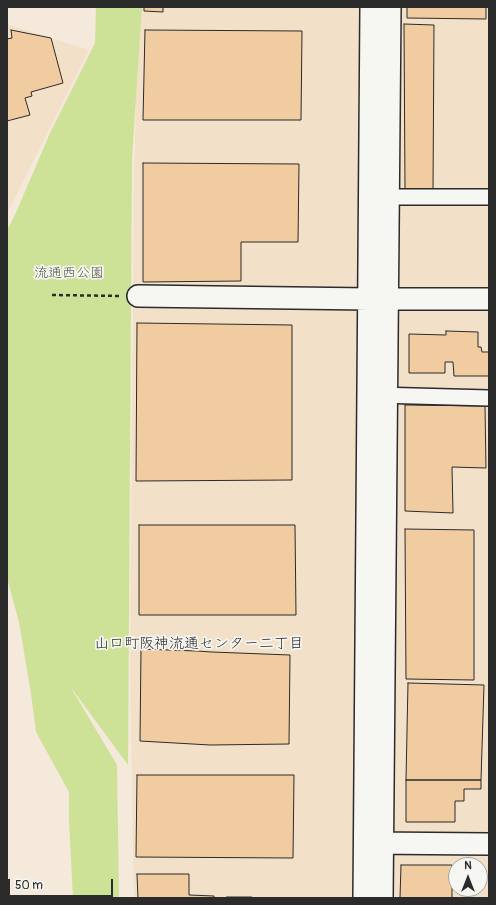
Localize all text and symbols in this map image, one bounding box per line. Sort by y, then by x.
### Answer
park label: 流通西公園 [34,265,104,281]
district label: 山口町阪神流通センター二丁目 [94,635,304,653]
north arrow [448,857,488,897]
text: N [464,859,472,872]
scale bar [10,871,115,897]
text: 50 m [15,878,43,893]

